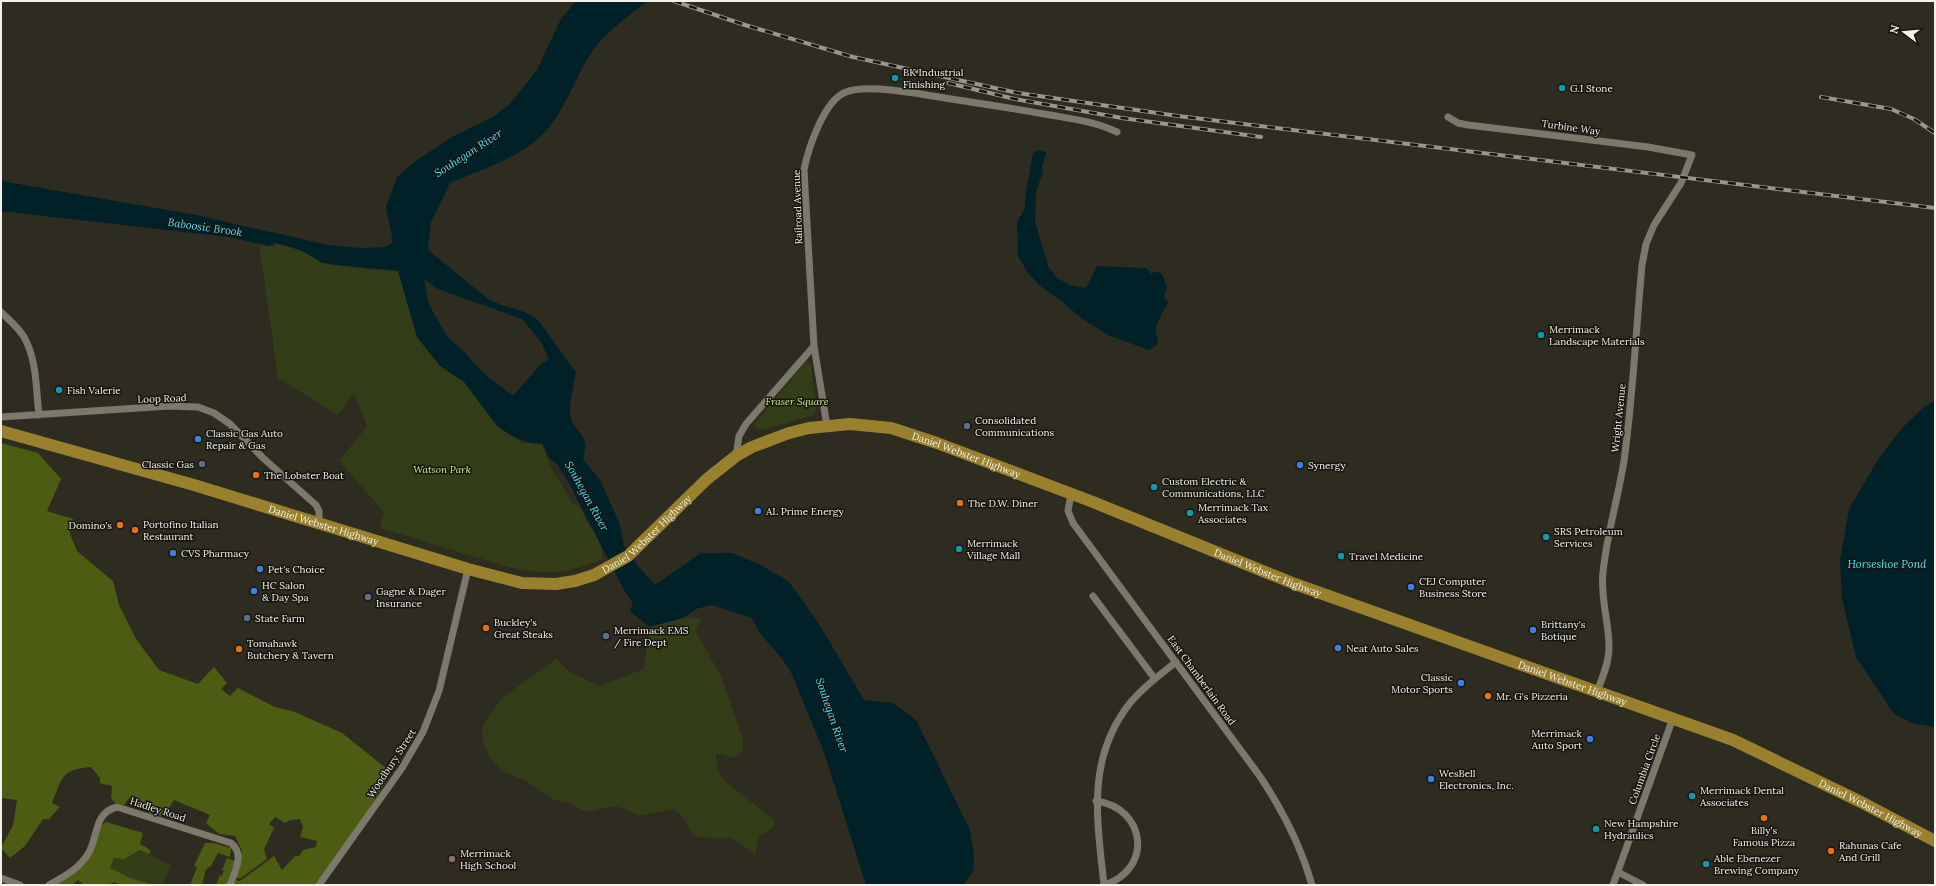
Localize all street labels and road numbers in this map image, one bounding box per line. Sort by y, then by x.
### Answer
street label: Turbine Way [1541,117,1602,138]
street label: Railroad Avenue [790,169,805,245]
street label: Wright Avenue [1608,383,1629,453]
street label: Loop Road [137,391,187,406]
street label: Daniel Webster Highway [910,429,1023,481]
street label: Daniel Webster Highway [600,492,695,576]
street label: Daniel Webster Highway [267,502,381,548]
street label: Daniel Webster Highway [1212,546,1324,600]
street label: East Chamberlain Road [1165,633,1239,728]
street label: Daniel Webster Highway [1516,658,1629,709]
street label: Woodbury Street [364,726,419,800]
street label: Columbia Circle [1626,731,1663,806]
street label: Daniel Webster Highway [1817,777,1925,841]
street label: Hadley Road [128,794,187,825]

